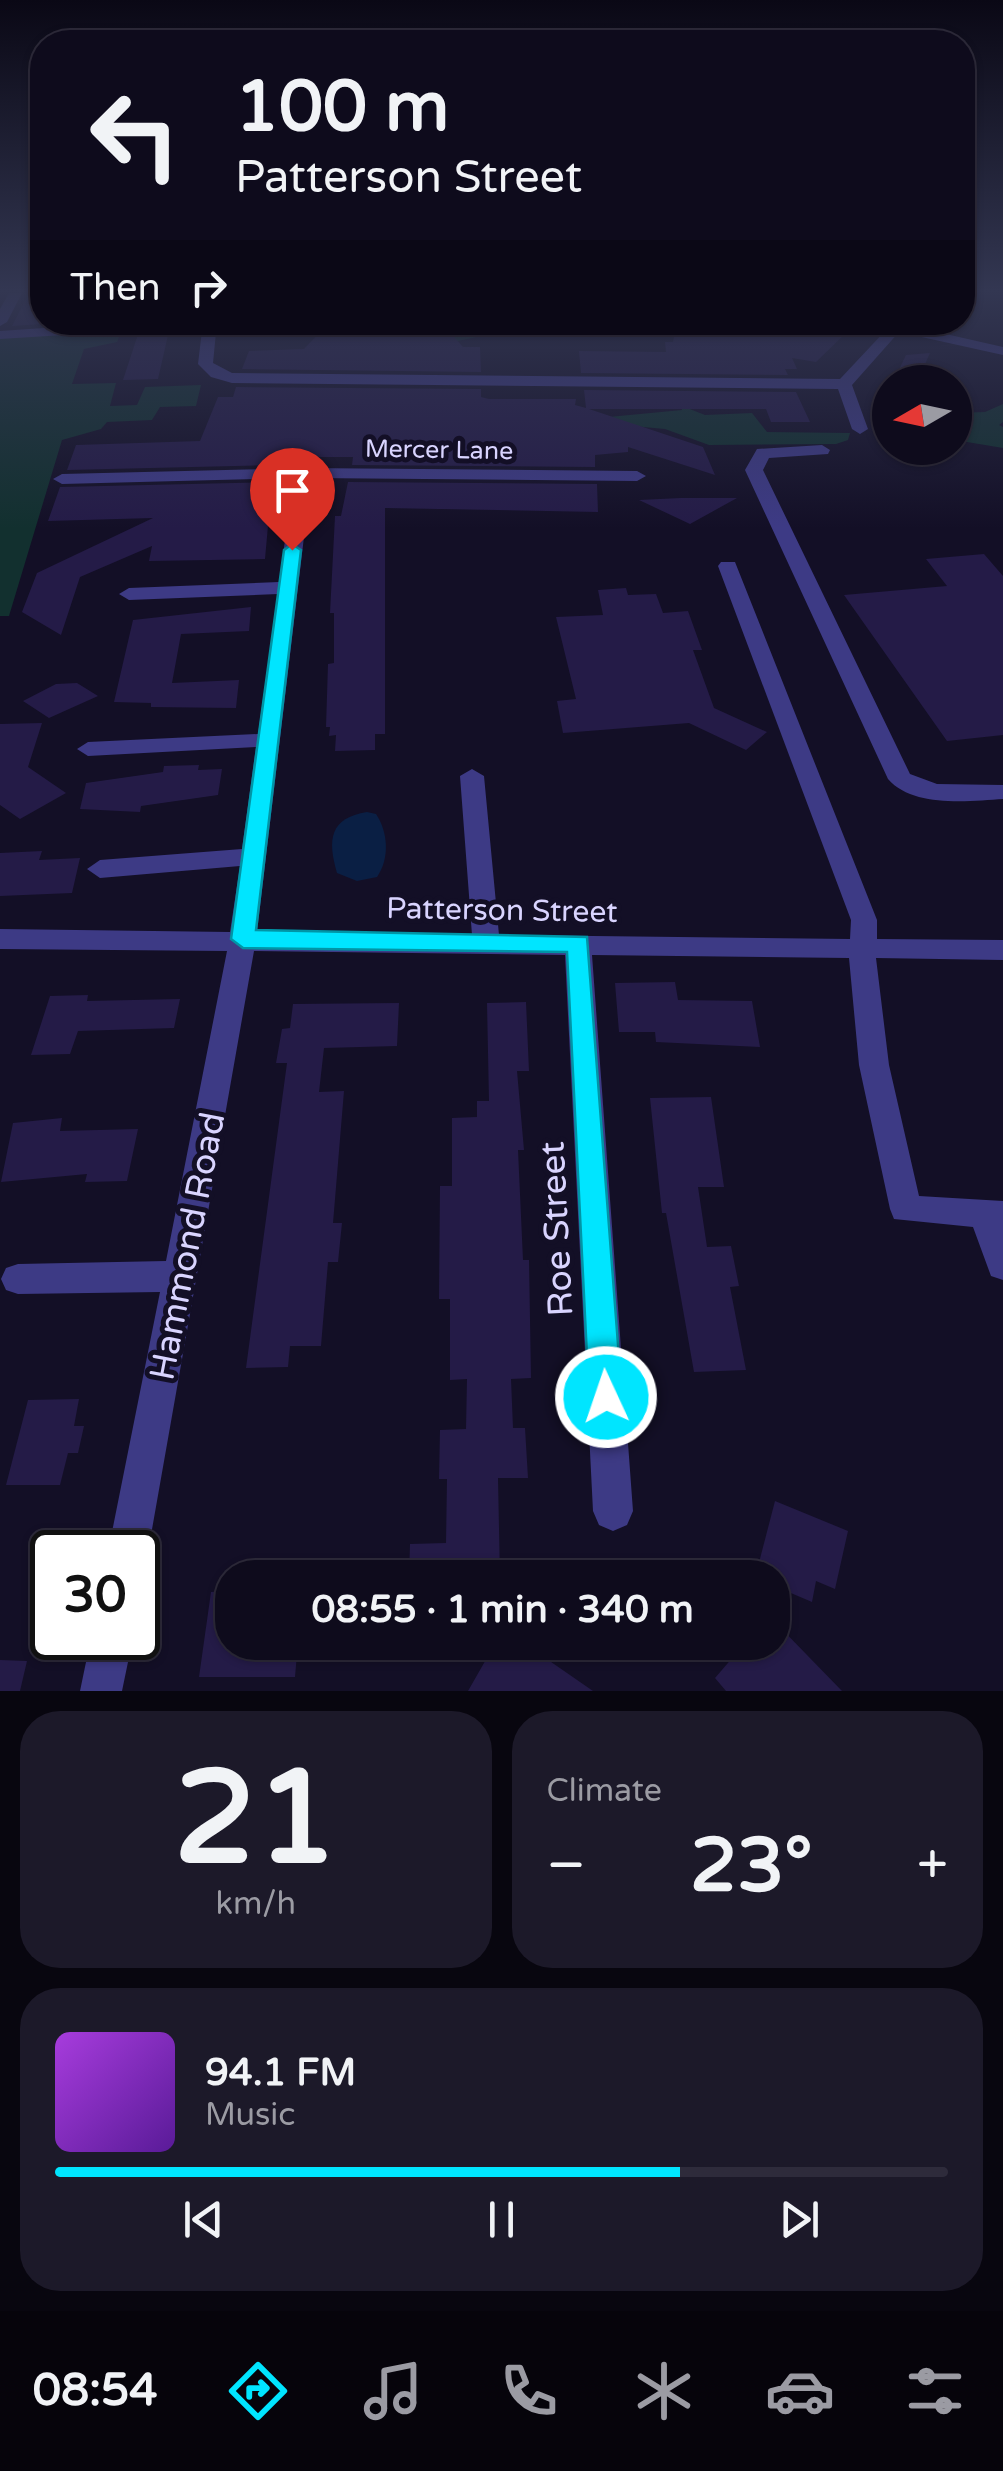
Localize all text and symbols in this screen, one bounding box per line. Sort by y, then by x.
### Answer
text: 100 m [235,66,449,150]
icon: left [70,70,200,200]
text: Patterson Street [235,151,582,205]
icon: right [181,260,236,315]
text: Then [70,265,161,311]
north arrow [872,365,972,465]
map controls [872,365,972,465]
street label: Mercer Lane [365,434,513,466]
pin [250,448,335,551]
icon: arrive [265,463,320,518]
street label: Patterson Street [386,890,618,931]
street label: Hammond Road [141,1109,235,1384]
street label: Roe Street [531,1140,583,1317]
position arrow [554,1345,658,1449]
speed limit sign: 30 [30,1530,160,1660]
text: 08:55 · 1 min · 340 m [311,1587,694,1633]
text: 21 [174,1742,337,1898]
text: Climate [547,1772,662,1810]
text: 23° [690,1821,813,1911]
text: − [547,1833,586,1899]
text: + [917,1833,948,1899]
text: km/h [216,1885,296,1923]
text: 94.1 FM [205,2050,356,2096]
text: Music [205,2096,295,2134]
icon: previous [176,2192,231,2247]
icon: pause [474,2192,529,2247]
icon: next [772,2192,827,2247]
icon: directions [223,2356,293,2426]
icon: music [358,2356,428,2426]
icon: phone [494,2356,564,2426]
icon: climate [629,2356,699,2426]
icon: car [765,2356,835,2426]
icon: filters [900,2356,970,2426]
text: 08:54 [33,2364,157,2418]

